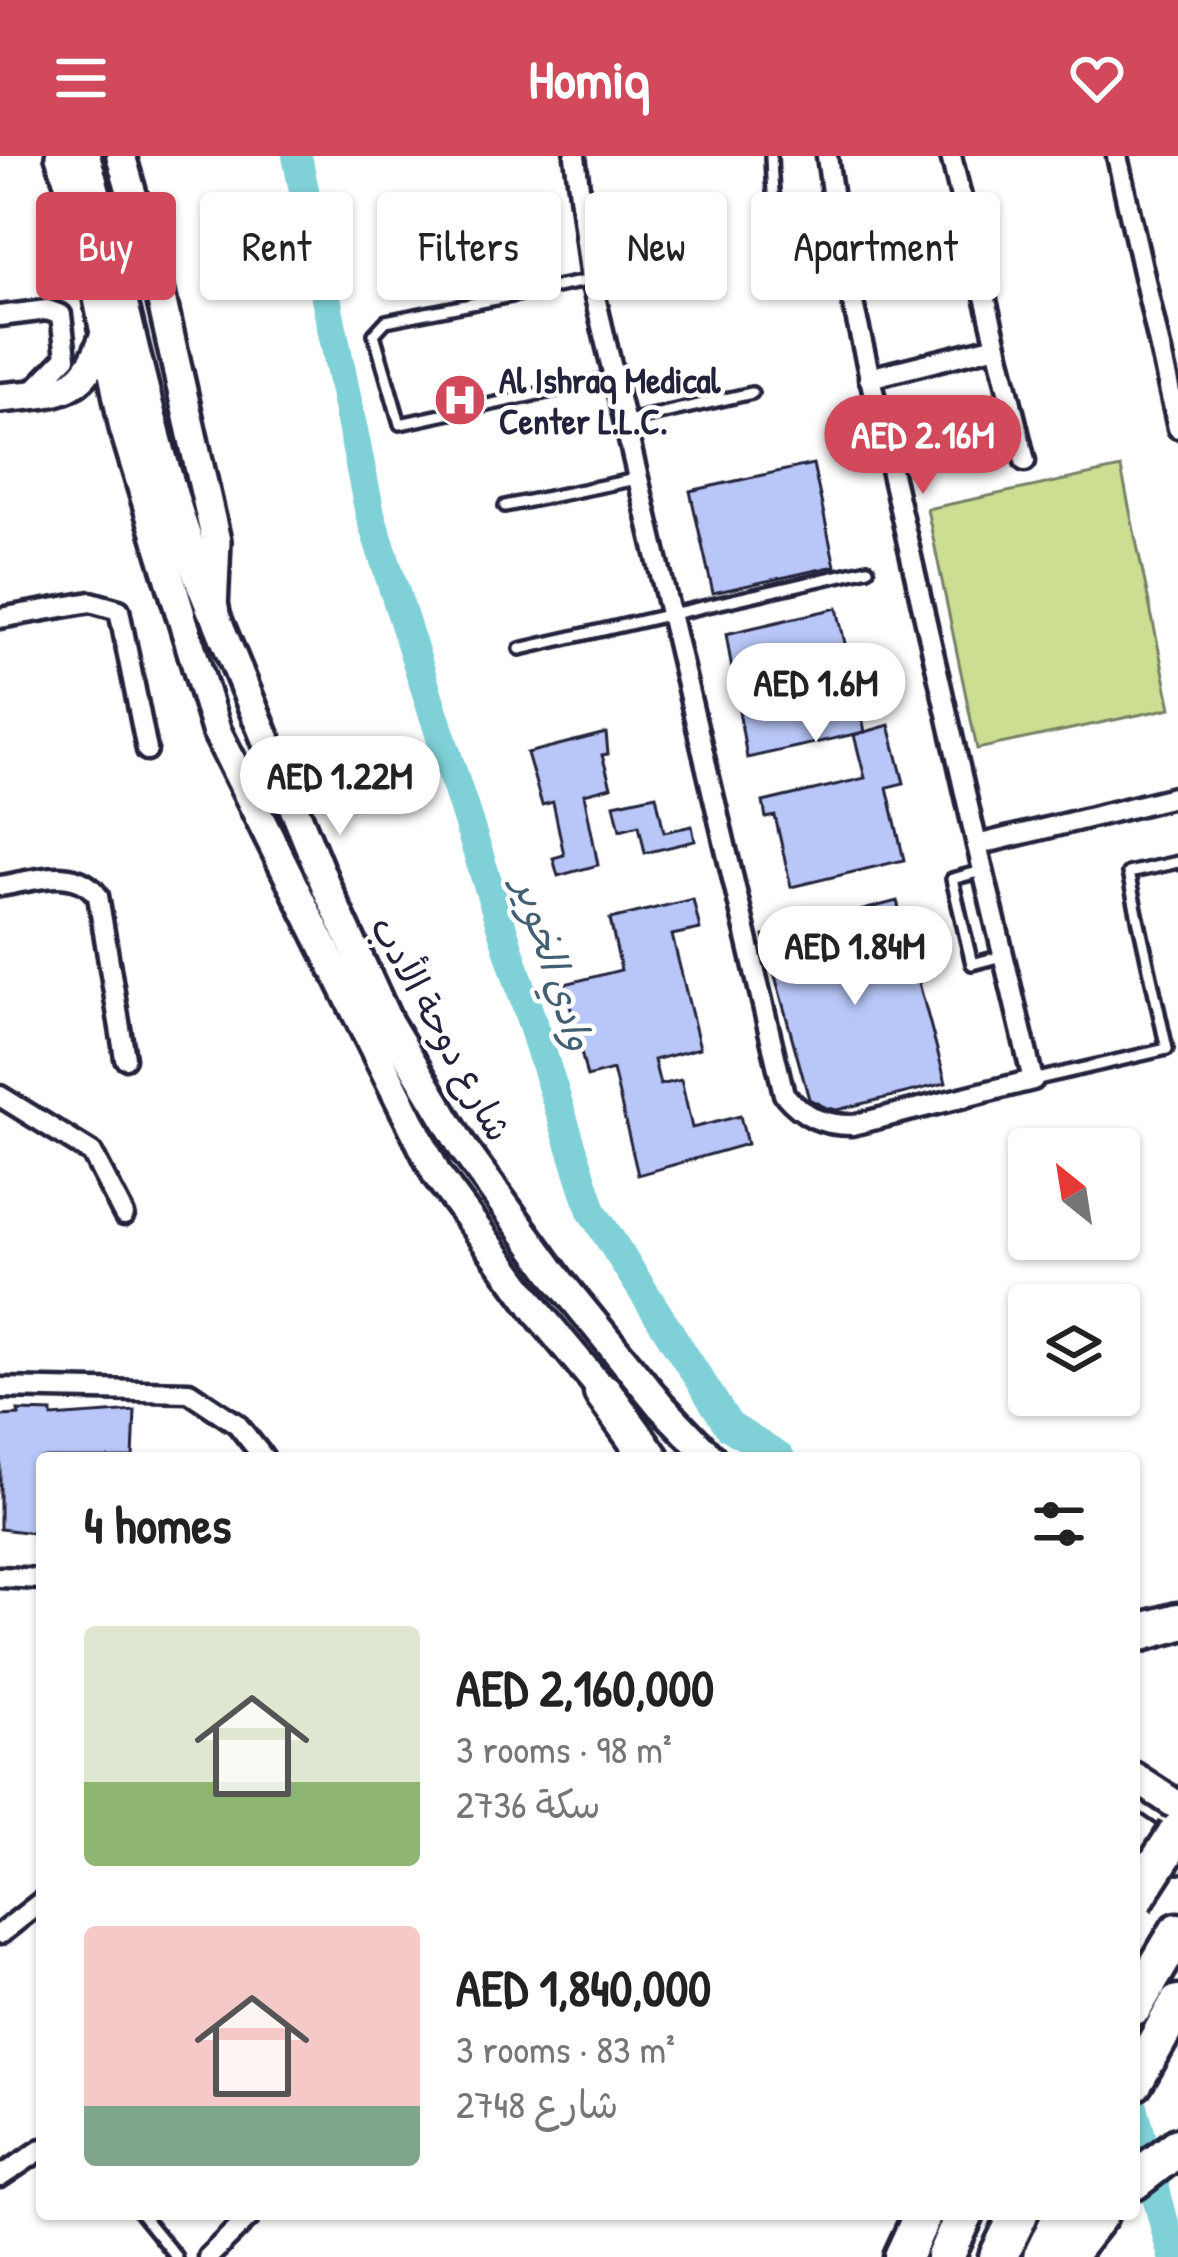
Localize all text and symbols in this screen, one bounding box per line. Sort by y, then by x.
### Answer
text: Homiq [529,42,649,115]
icon: menu [48,45,114,111]
icon: heart [1064,45,1130,111]
chip: Buy [36,192,176,300]
chip: Rent [200,192,353,300]
chip: Filters [377,192,561,300]
chip: New [585,192,727,300]
chip: Apartment [751,192,1000,300]
place label: Al Ishraq Medical Center L.L.C. [499,355,722,445]
hospital icon: Al Ishraq Medical Center L.L.C. [432,372,488,428]
pin: AED 2.16M [786,395,1060,497]
text: AED 2.16M [851,407,995,460]
pin: AED 1.6M [692,643,940,745]
text: AED 1.6M [753,655,879,708]
pin: AED 1.22M [203,736,477,838]
text: AED 1.22M [267,748,413,801]
water label: وادي الخوير [498,867,608,1058]
pin: AED 1.84M [718,906,992,1008]
street label: شارع دوحة الأدب [358,907,524,1150]
text: AED 1.84M [785,918,926,971]
north arrow [1008,1128,1140,1260]
map controls [1008,1128,1140,1416]
button: layers [1008,1284,1140,1416]
text: 4 homes [84,1490,231,1559]
icon: filters [1026,1491,1092,1557]
text: AED 2,160,000 [456,1653,714,1722]
icon: home [180,1674,324,1818]
text: 3 rooms · 98 m² [456,1722,672,1775]
text: سكة 2736 [456,1777,601,1830]
text: AED 1,840,000 [456,1953,711,2022]
icon: home [180,1974,324,2118]
text: 3 rooms · 83 m² [456,2022,675,2075]
text: شارع 2748 [456,2077,618,2130]

